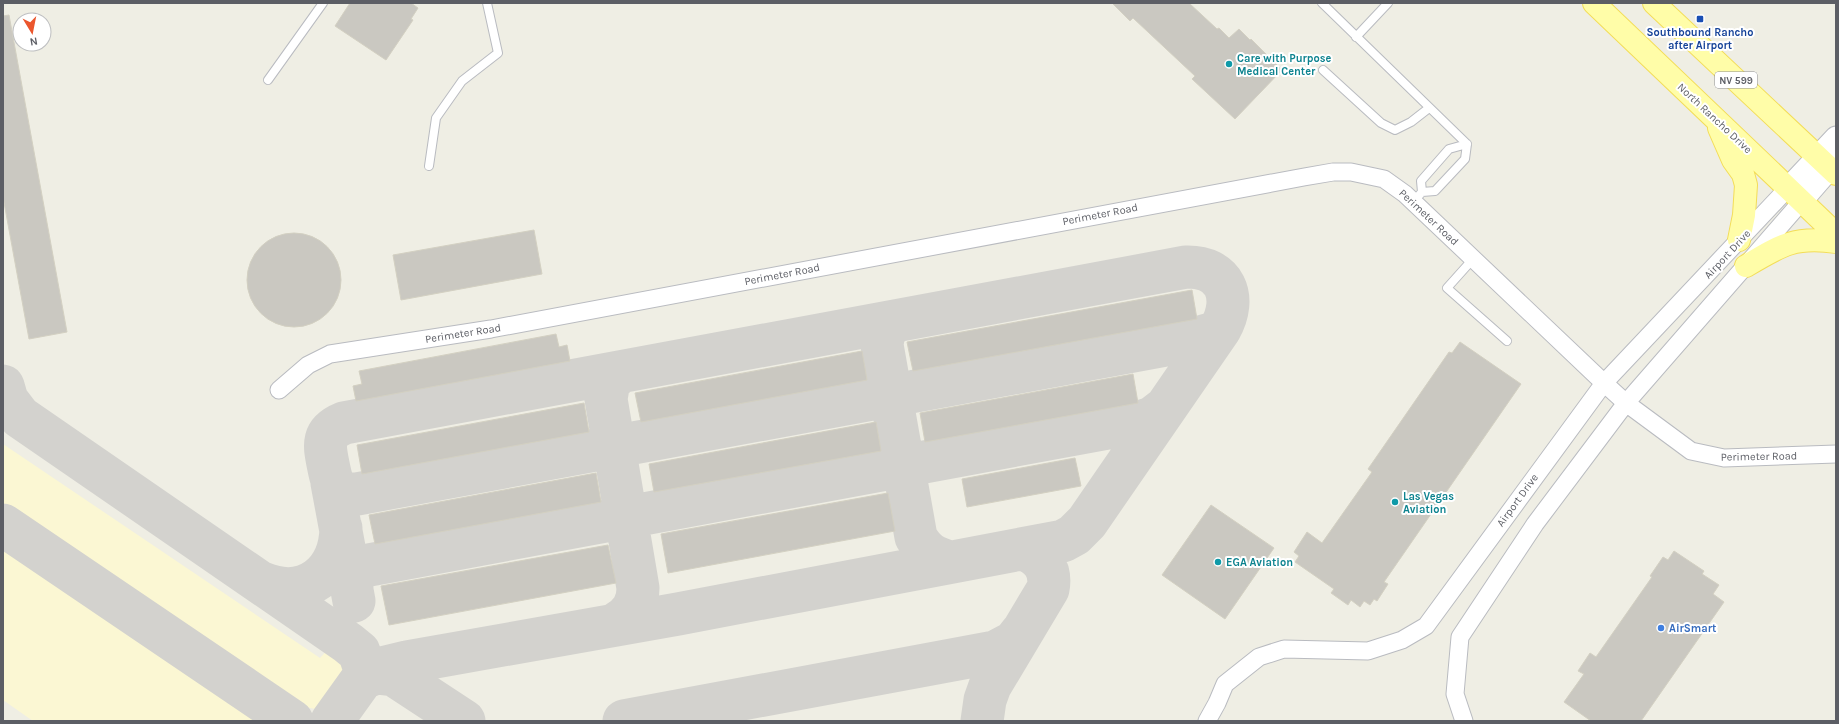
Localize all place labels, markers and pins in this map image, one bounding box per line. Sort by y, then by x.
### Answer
marker: Southbound Rancho after Airport [1695,14,1705,24]
place label: Southbound Rancho after Airport [1647,26,1753,52]
place label: Care with Purpose Medical Center [1237,52,1332,78]
marker: Care with Purpose Medical Center [1224,59,1234,69]
place label: Las Vegas Aviation [1403,490,1454,516]
marker: Las Vegas Aviation [1390,497,1400,507]
place label: EGA Aviation [1226,556,1293,569]
marker: EGA Aviation [1213,557,1223,567]
place label: AirSmart [1669,622,1717,635]
marker: AirSmart [1656,623,1666,633]

